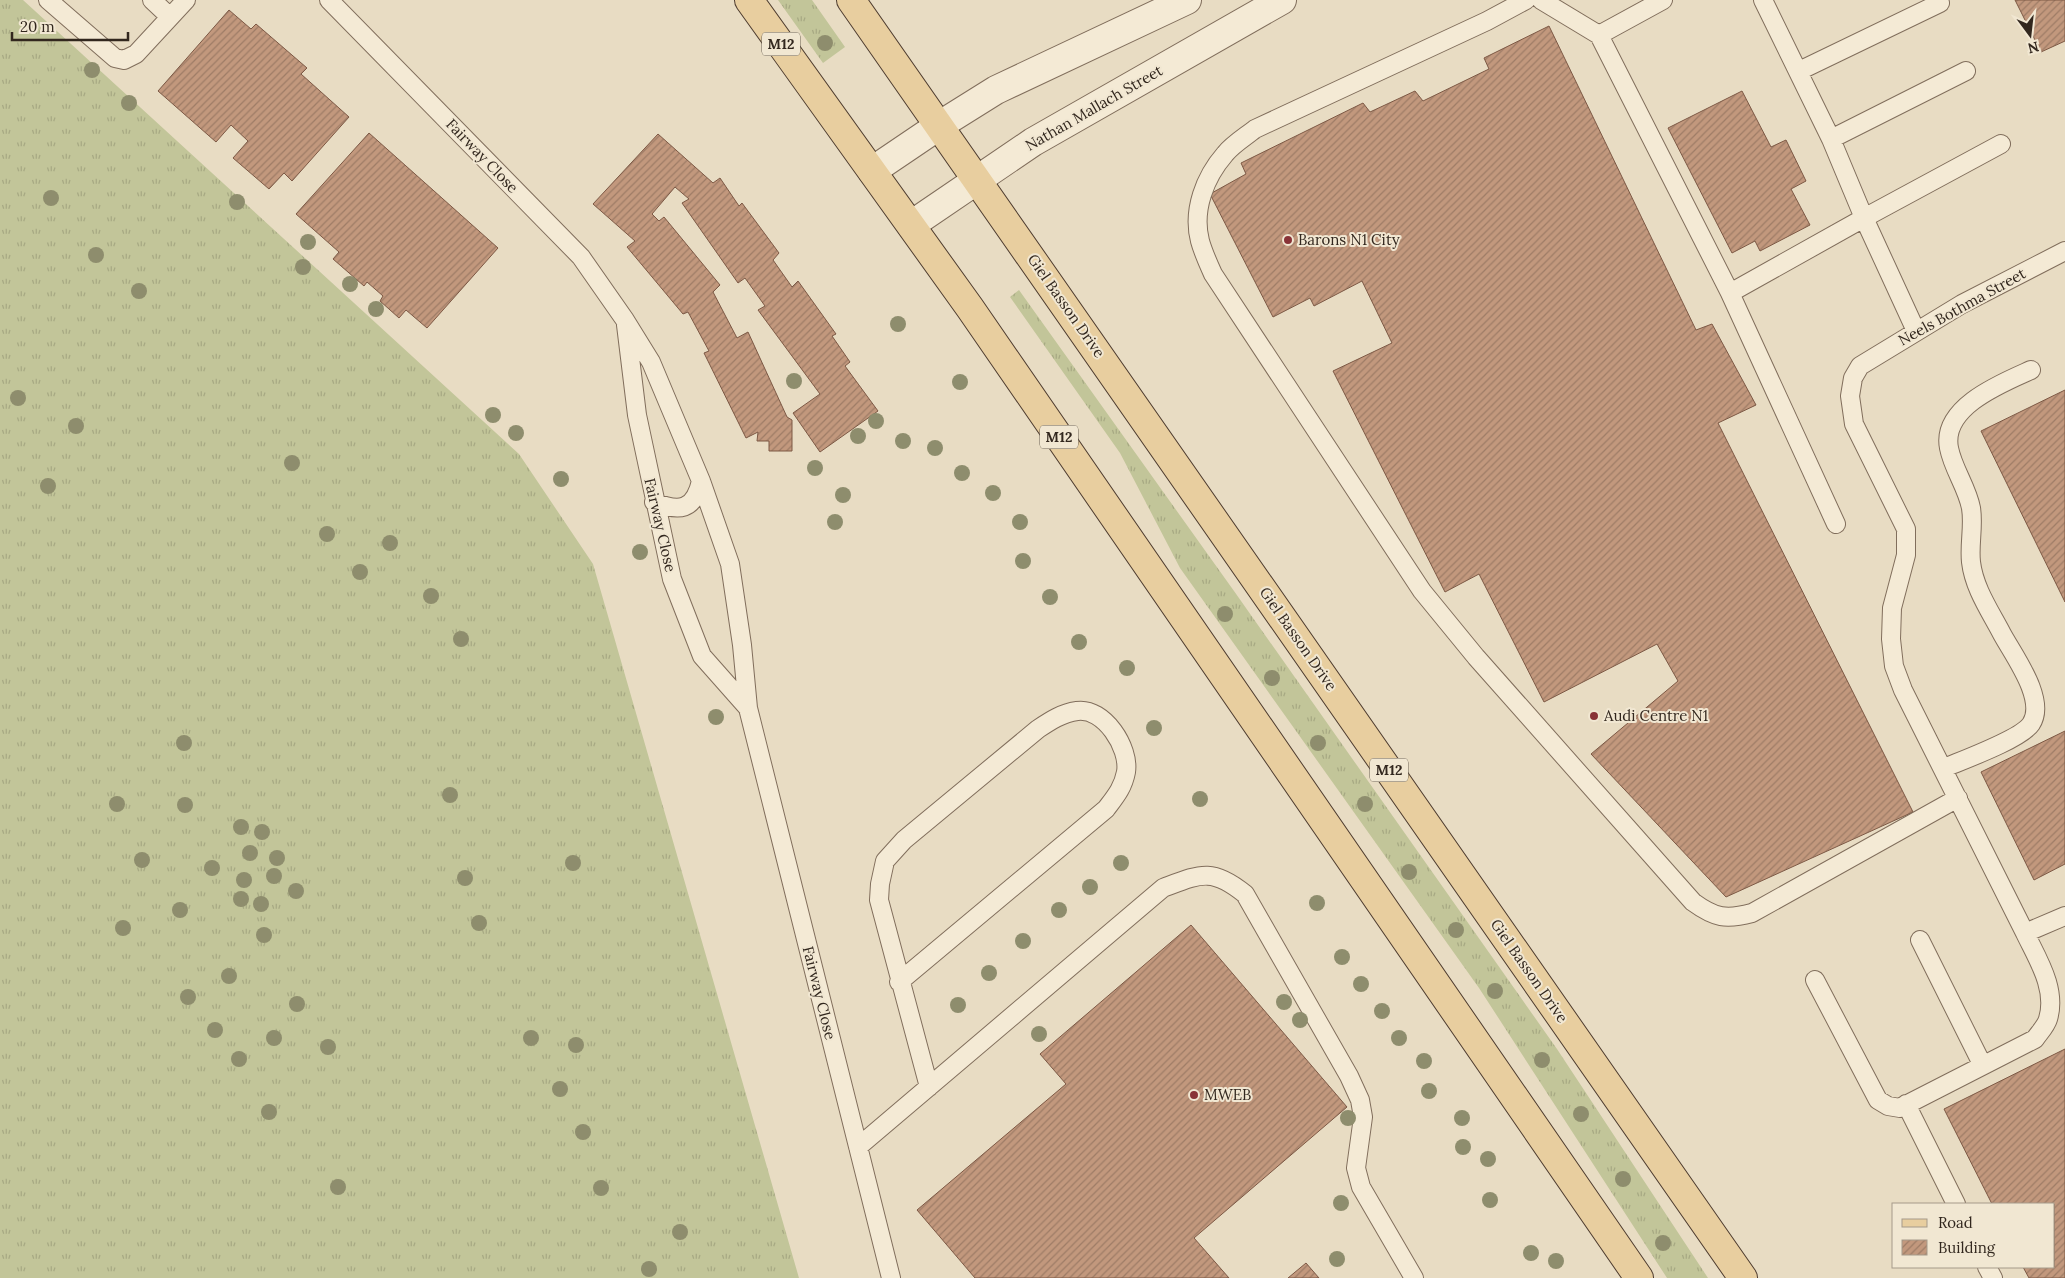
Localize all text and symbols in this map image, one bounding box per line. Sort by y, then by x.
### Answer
scale bar [12,10,129,42]
north arrow [2005,10,2055,60]
text: 20 m [20,17,55,36]
road number: M12 [762,33,800,56]
text: N [2026,37,2041,58]
street label: Nathan Mallach Street [1022,60,1166,155]
street label: Fairway Close [442,115,523,197]
place label: Barons N1 City [1298,230,1400,249]
marker: Barons N1 City [1282,234,1294,246]
street label: Giel Basson Drive [1024,250,1109,361]
street label: Neels Bothma Street [1895,264,2029,350]
road number: M12 [1040,426,1078,448]
street label: Fairway Close [640,476,681,574]
street label: Giel Basson Drive [1256,583,1341,694]
place label: Audi Centre N1 [1603,706,1708,725]
marker: Audi Centre N1 [1588,710,1600,722]
road number: M12 [1370,758,1408,782]
street label: Giel Basson Drive [1487,915,1572,1026]
street label: Fairway Close [799,944,840,1042]
place label: MWEB [1204,1085,1251,1104]
marker: MWEB [1188,1089,1200,1101]
legend [1892,1203,2055,1268]
text: Road [1938,1213,1973,1232]
text: Building [1938,1238,1996,1257]

